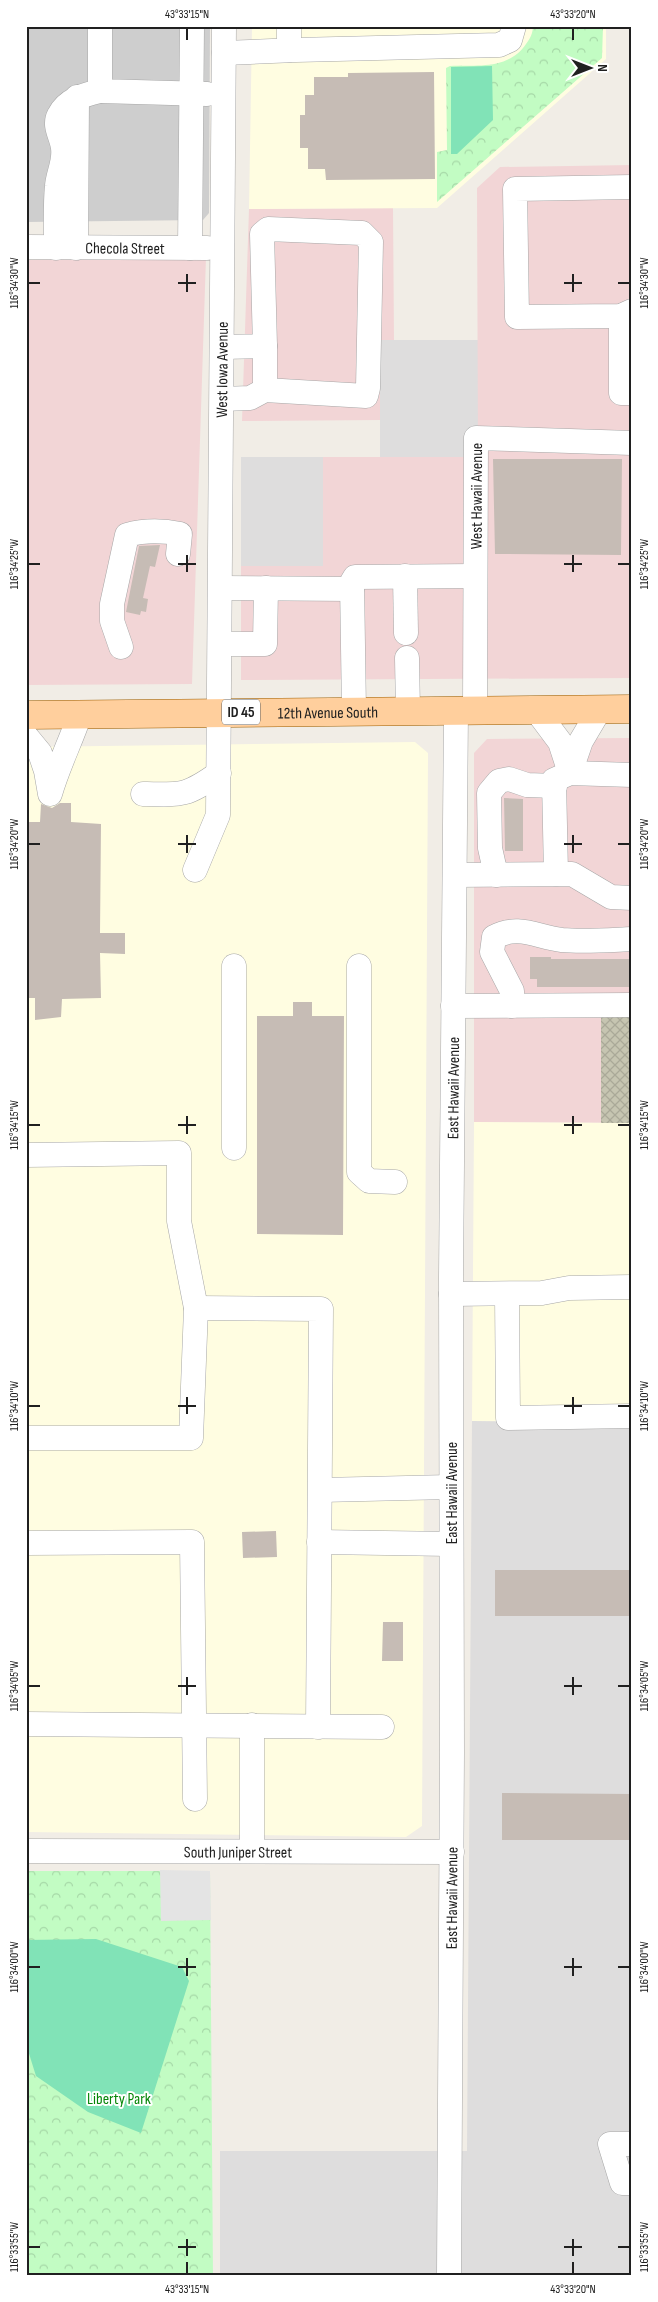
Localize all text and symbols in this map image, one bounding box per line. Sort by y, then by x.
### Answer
text: 43°33'15"N [165,7,209,22]
text: 43°33'20"N [550,7,596,22]
north arrow [566,42,616,92]
text: N [594,64,611,72]
street label: Checola Street [85,239,165,259]
text: 116°34'30"W [7,257,22,308]
text: 116°34'30"W [637,257,652,308]
street label: West Iowa Avenue [213,321,233,418]
street label: West Hawaii Avenue [468,443,487,549]
text: 116°34'25"W [7,539,22,589]
text: 116°34'25"W [637,539,652,589]
road number: ID 45 [222,700,260,724]
street label: 12th Avenue South [278,704,378,724]
text: 116°34'20"W [7,818,22,869]
text: 116°34'20"W [637,818,652,869]
street label: East Hawaii Avenue [444,1037,464,1139]
text: 116°34'15"W [7,1100,22,1150]
text: 116°34'15"W [637,1100,652,1150]
text: 116°34'10"W [7,1381,22,1431]
text: 116°34'10"W [637,1381,652,1431]
street label: East Hawaii Avenue [443,1442,462,1544]
text: 116°34'05"W [7,1660,22,1711]
text: 116°34'05"W [637,1660,652,1711]
street label: South Juniper Street [184,1843,292,1863]
street label: East Hawaii Avenue [443,1847,462,1949]
text: 116°34'00"W [7,1941,22,1993]
text: 116°34'00"W [637,1941,652,1993]
park label: Liberty Park [87,2090,151,2109]
text: 116°33'55"W [7,2222,22,2272]
text: 116°33'55"W [637,2222,652,2272]
text: 43°33'15"N [165,2282,209,2297]
text: 43°33'20"N [550,2282,596,2297]

